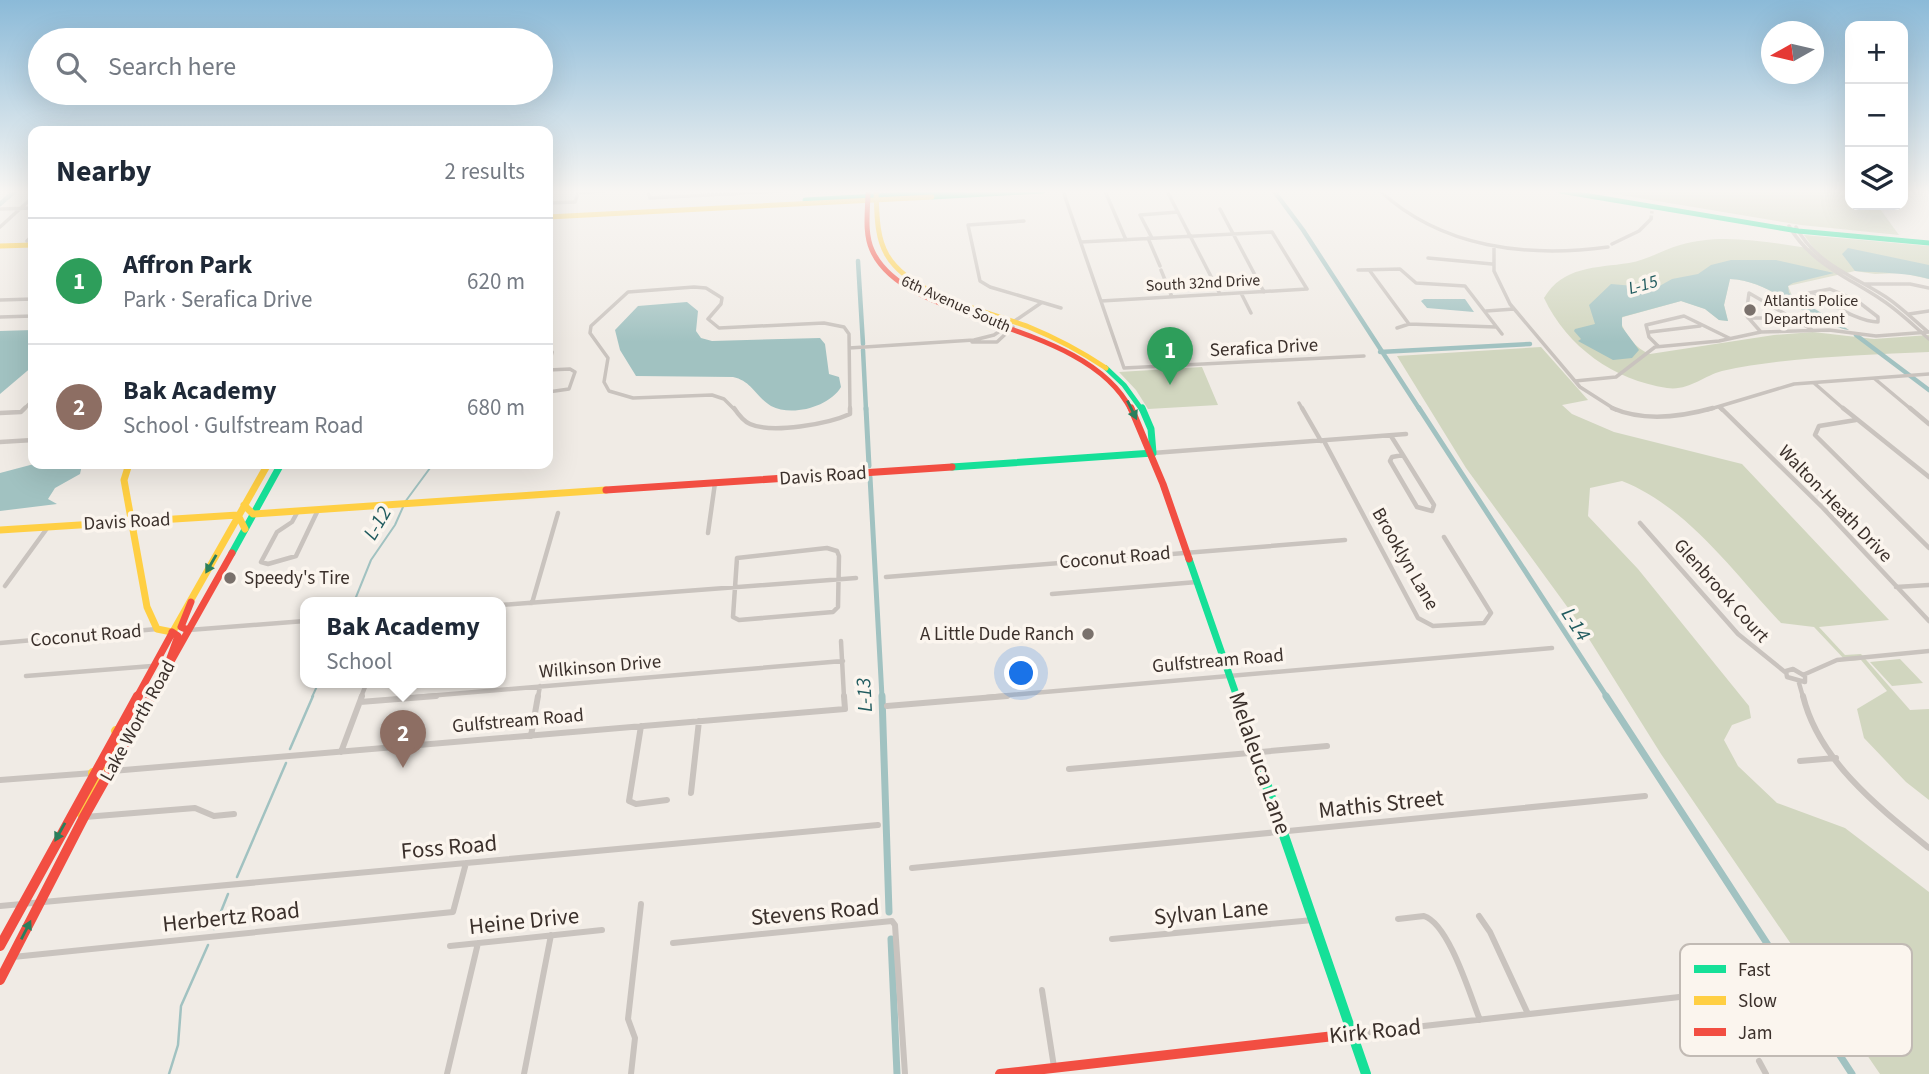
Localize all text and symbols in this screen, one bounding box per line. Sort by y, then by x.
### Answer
north arrow [1761,21,1824,84]
map controls [1845,21,1908,210]
button: + [1845,21,1908,84]
search box [28,28,553,105]
icon: search [52,48,90,86]
text: Search here [108,48,236,85]
button: − [1845,84,1908,147]
button: layers [1845,147,1908,210]
text: Nearby [56,150,151,193]
text: 2 results [445,155,525,188]
text: Affron Park [123,246,252,283]
text: 1 [73,265,85,298]
text: 620 m [467,265,525,298]
street label: South 32nd Drive [1145,269,1261,297]
water label: L-15 [1625,269,1661,301]
street label: 6th Avenue South [898,270,1014,338]
text: Park · Serafica Drive [123,283,312,316]
place label: Atlantis Police Department [1764,290,1858,330]
marker: Atlantis Police Department [1742,302,1758,318]
pin: 1 [1147,327,1193,385]
street label: Serafica Drive [1209,332,1319,364]
text: Bak Academy [123,372,277,409]
text: 2 [73,391,85,424]
text: 680 m [467,391,525,424]
one-way arrow [1125,400,1137,420]
text: School · Gulfstream Road [123,409,364,442]
street label: Walton-Heath Drive [1772,439,1898,569]
street label: Davis Road [778,459,868,493]
water label: L-12 [355,501,399,545]
street label: Brooklyn Lane [1365,503,1445,615]
street label: Davis Road [83,506,171,538]
street label: Glenbrook Court [1667,533,1775,649]
street label: Coconut Road [1058,540,1172,576]
one-way arrow [205,554,217,574]
place label: Speedy's Tire [244,565,350,592]
marker: Speedy's Tire [222,570,238,586]
popup [300,597,506,688]
water label: L-14 [1554,601,1598,647]
text: Bak Academy [326,608,480,645]
street label: Coconut Road [29,618,143,654]
place label: A Little Dude Ranch [920,621,1074,648]
marker: A Little Dude Ranch [1080,626,1096,642]
street label: Gulfstream Road [1151,642,1285,680]
text: School [326,645,392,678]
street label: Wilkinson Drive [538,648,662,686]
street label: Lake Worth Road [94,656,182,786]
your location [1004,656,1038,690]
water label: L-13 [848,677,880,713]
street label: Melaleuca Lane [1220,687,1300,839]
street label: Gulfstream Road [451,702,585,740]
pin: 2 [380,710,426,768]
street label: Mathis Street [1317,781,1446,827]
one-way arrow [54,823,66,842]
street label: Foss Road [399,826,499,868]
street label: Stevens Road [749,890,881,934]
street label: Sylvan Lane [1152,891,1270,933]
street label: Herbertz Road [161,893,301,941]
street label: Heine Drive [467,899,581,943]
one-way arrow [20,920,32,940]
legend [1680,944,1912,1056]
text: Fast [1738,957,1771,984]
text: Slow [1738,988,1777,1015]
street label: Kirk Road [1327,1010,1423,1052]
text: Jam [1738,1020,1772,1047]

